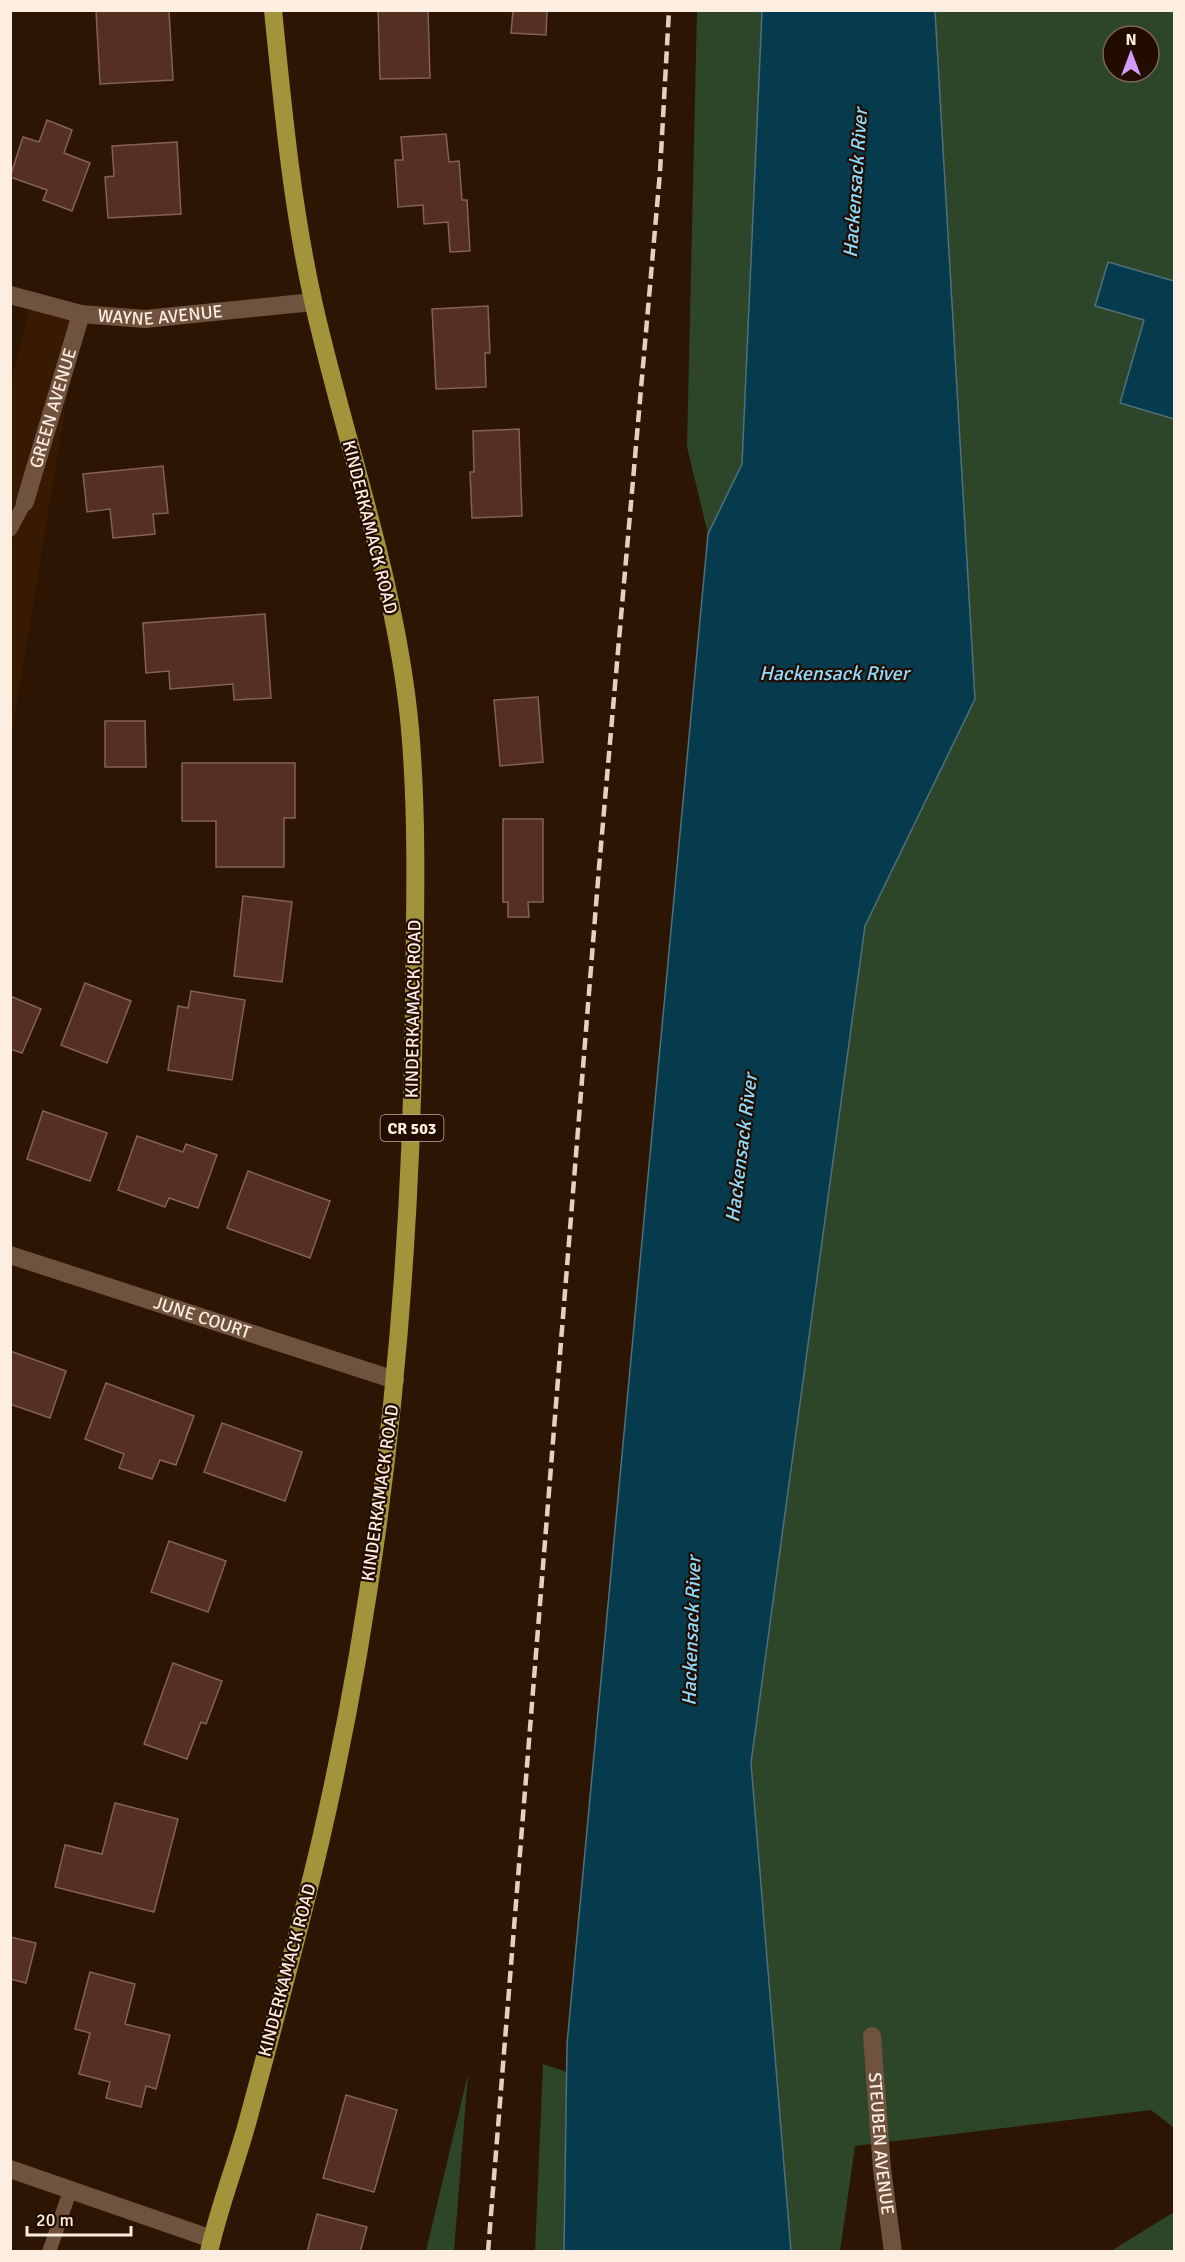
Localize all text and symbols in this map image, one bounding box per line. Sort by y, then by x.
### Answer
north arrow [1101,24,1161,84]
text: N [1125,30,1137,50]
water label: Hackensack River [838,105,873,259]
street label: WAYNE AVENUE [97,300,224,330]
street label: GREEN AVENUE [25,345,81,471]
street label: KINDERKAMACK ROAD [338,438,402,616]
water label: Hackensack River [759,661,911,686]
street label: KINDERKAMACK ROAD [400,920,426,1098]
water label: Hackensack River [720,1070,763,1224]
road number: CR 503 [380,1115,444,1141]
street label: JUNE COURT [151,1291,254,1343]
street label: KINDERKAMACK ROAD [357,1403,403,1583]
water label: Hackensack River [676,1553,707,1706]
street label: KINDERKAMACK ROAD [253,1881,321,2059]
street label: STEUBEN AVENUE [864,2072,899,2216]
scale bar [27,2199,130,2237]
text: 20 m [36,2209,74,2231]

